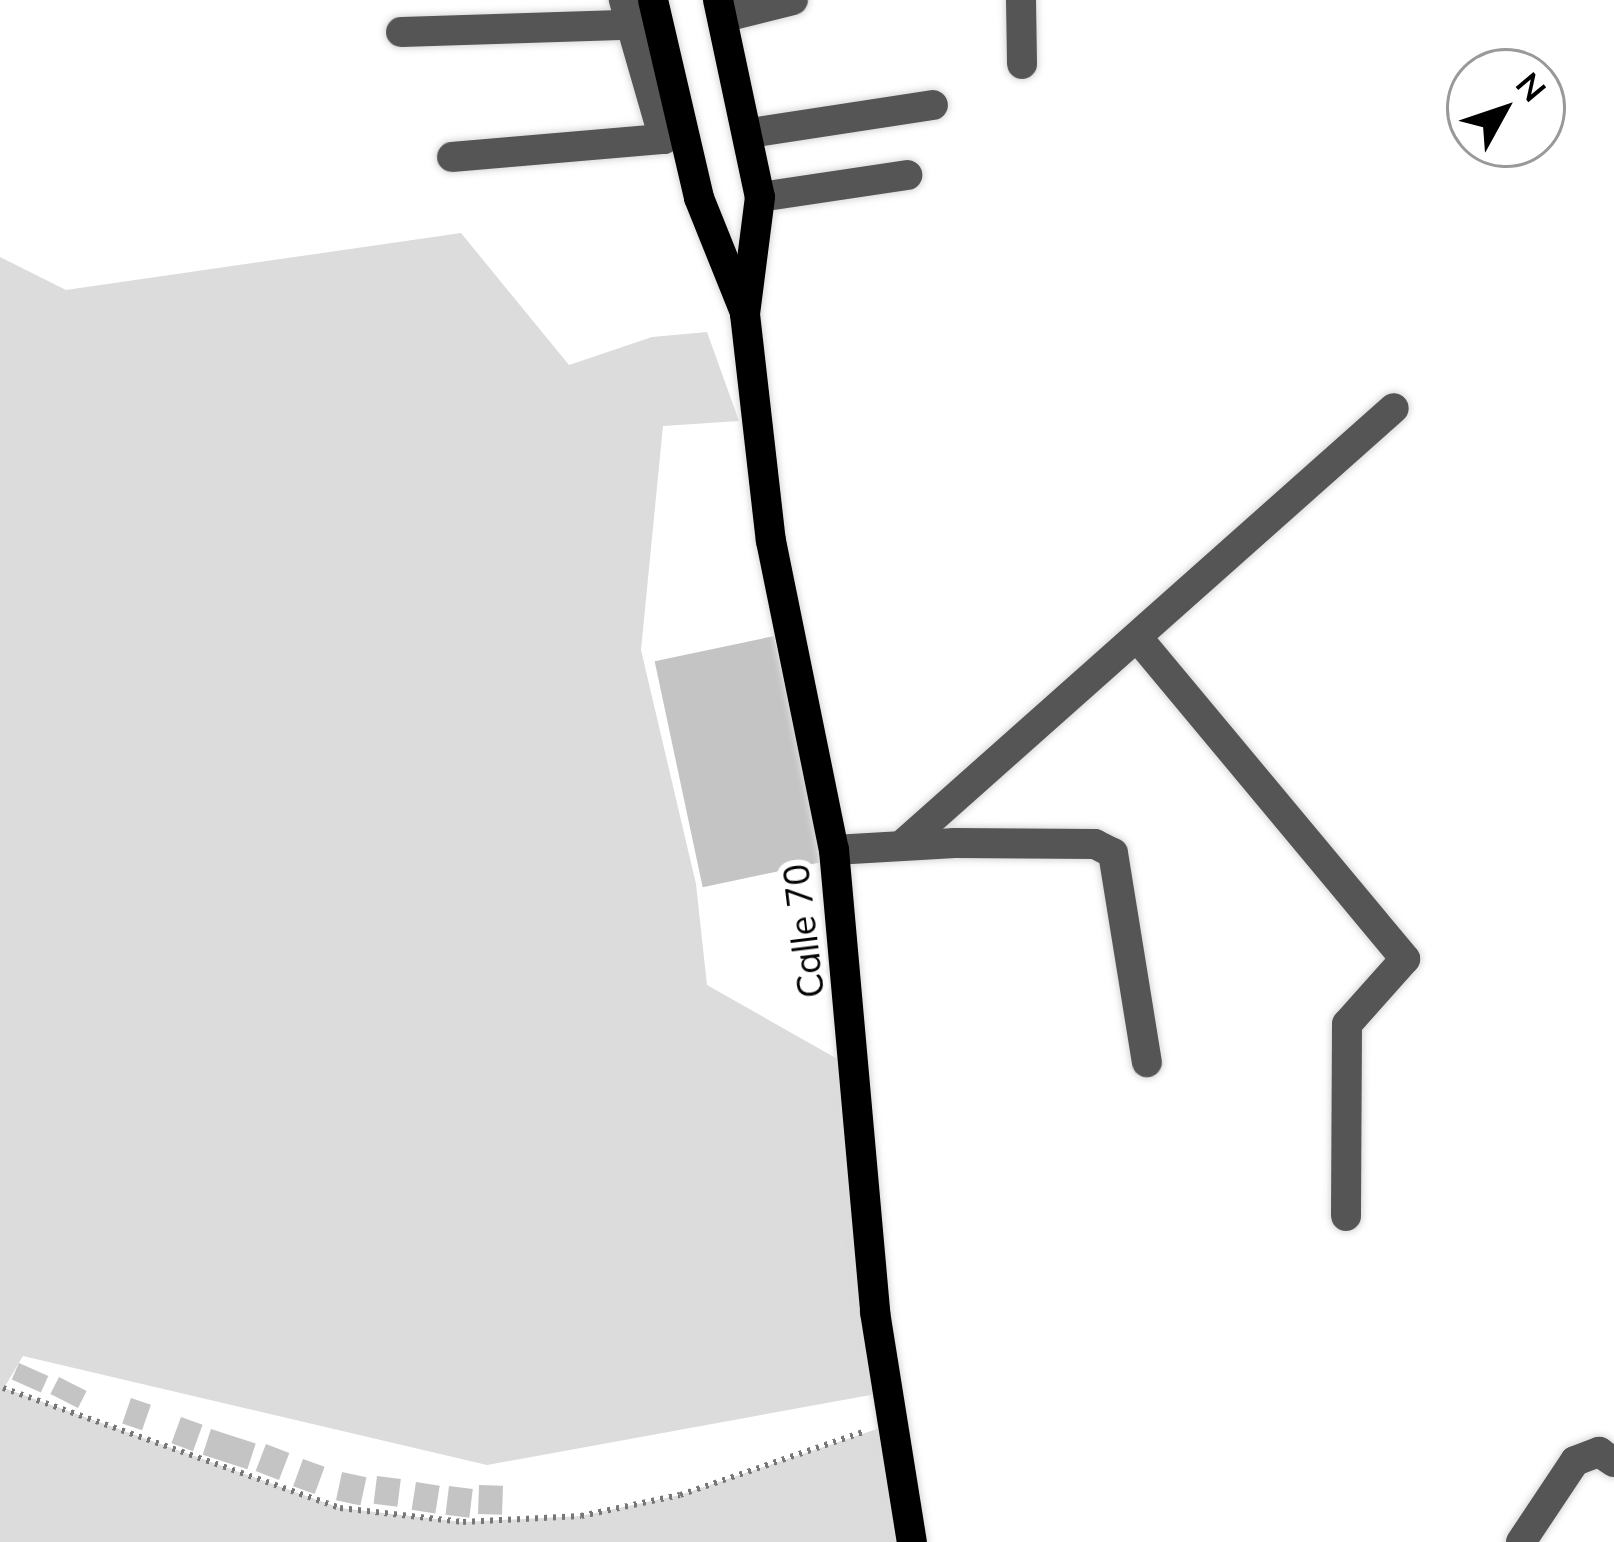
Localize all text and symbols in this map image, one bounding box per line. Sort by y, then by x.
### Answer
north arrow [1446,48,1566,168]
text: N [1508,64,1555,109]
street label: Calle 70 [773,861,833,1001]

